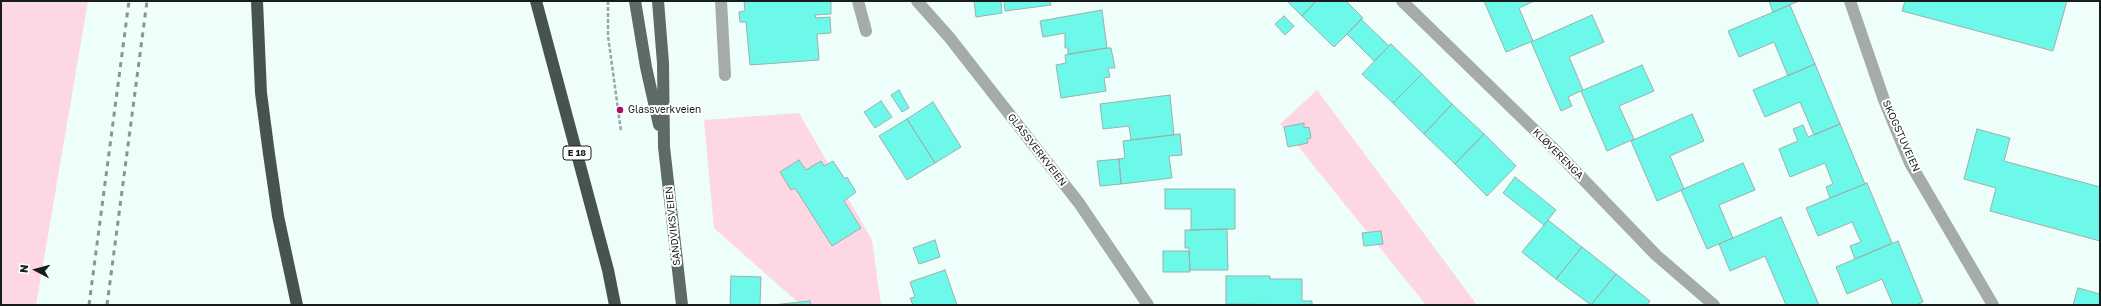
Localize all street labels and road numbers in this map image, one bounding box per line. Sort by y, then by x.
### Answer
street label: SKOGSTUVEIEN [1880,98,1922,174]
street label: GLASSVERKVEIEN [1005,111,1069,189]
street label: KLØVERENGA [1530,126,1586,182]
road number: E 18 [563,146,591,160]
street label: SANDVIKSVEIEN [663,186,683,266]

